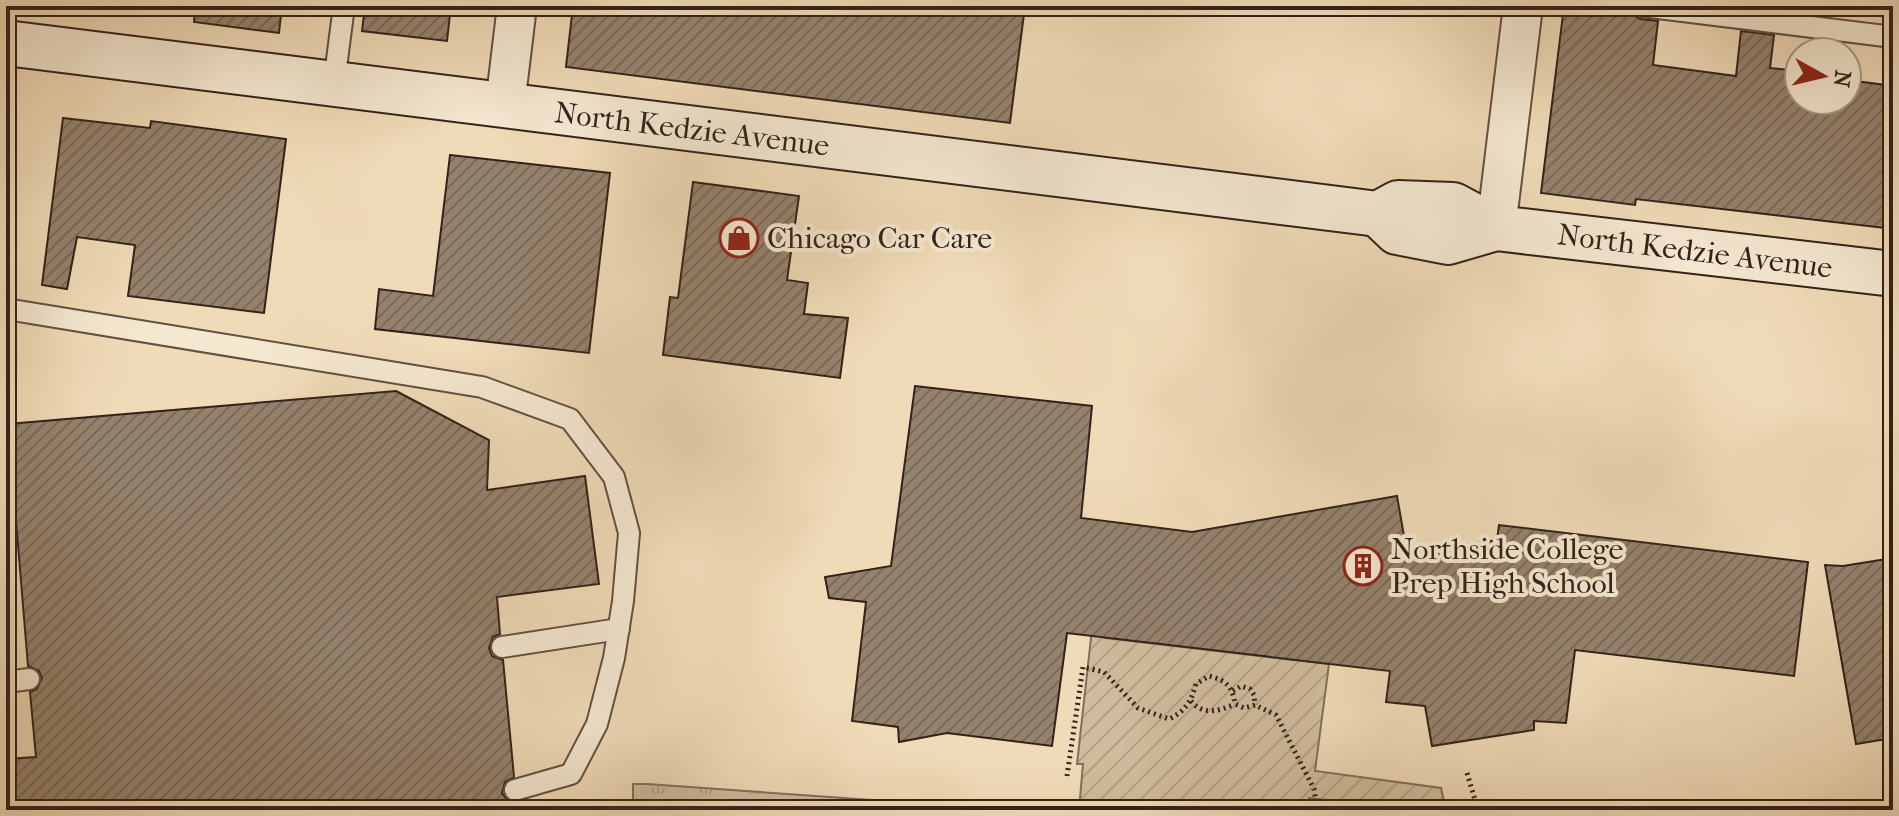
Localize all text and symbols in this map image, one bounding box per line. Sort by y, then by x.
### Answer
north arrow [1783,36,1863,116]
text: N [1828,69,1856,89]
street label: North Kedzie Avenue [553,95,832,164]
shop icon: Chicago Car Care [718,217,760,259]
street label: North Kedzie Avenue [1556,217,1835,286]
place label: Chicago Car Care [767,221,992,256]
place label: Northside College Prep High School [1391,532,1623,601]
building icon: Northside College Prep High School [1342,545,1384,587]

